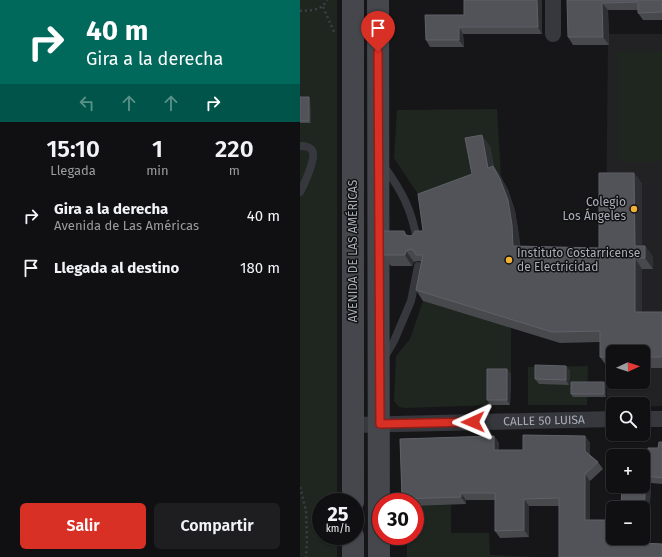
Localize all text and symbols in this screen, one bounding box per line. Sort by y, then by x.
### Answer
pin [361,11,395,52]
text: 40 m [86,14,149,47]
icon: right [20,16,72,68]
icon: arrive [367,17,389,39]
text: Gira a la derecha [86,48,223,70]
icon: left [76,92,98,114]
icon: ahead [118,92,140,114]
icon: ahead [160,92,182,114]
icon: right [202,92,224,114]
text: 15:10 [46,135,100,163]
text: 1 [152,135,163,163]
text: 220 [215,135,254,163]
text: Llegada [50,163,96,178]
text: min [146,163,169,178]
text: m [229,163,240,178]
street label: AVENIDA DE LAS AMÉRICAS [345,179,360,322]
place label: Colegio Los Ángeles [562,195,626,223]
text: Gira a la derecha [54,200,168,218]
marker: Colegio Los Ángeles [629,204,639,214]
icon: right [20,205,42,227]
text: 40 m [247,207,280,225]
text: Avenida de Las Américas [54,218,199,233]
place label: Instituto Costarricense de Electricidad [517,246,640,274]
marker: Instituto Costarricense de Electricidad [504,255,514,265]
icon: arrive [20,257,42,279]
text: Llegada al destino [54,259,179,277]
text: 180 m [240,259,280,277]
north arrow [606,345,650,389]
map controls [606,345,650,545]
button: search [606,397,650,441]
position arrow [452,401,494,443]
street label: CALLE 50 LUISA [503,413,585,429]
button: + [606,449,650,493]
speed limit sign: 30 [372,493,424,545]
button: − [606,501,650,545]
text: 25 [327,502,349,526]
button: Salir [20,503,146,549]
button: Compartir [154,503,280,549]
text: km/h [326,523,350,535]

